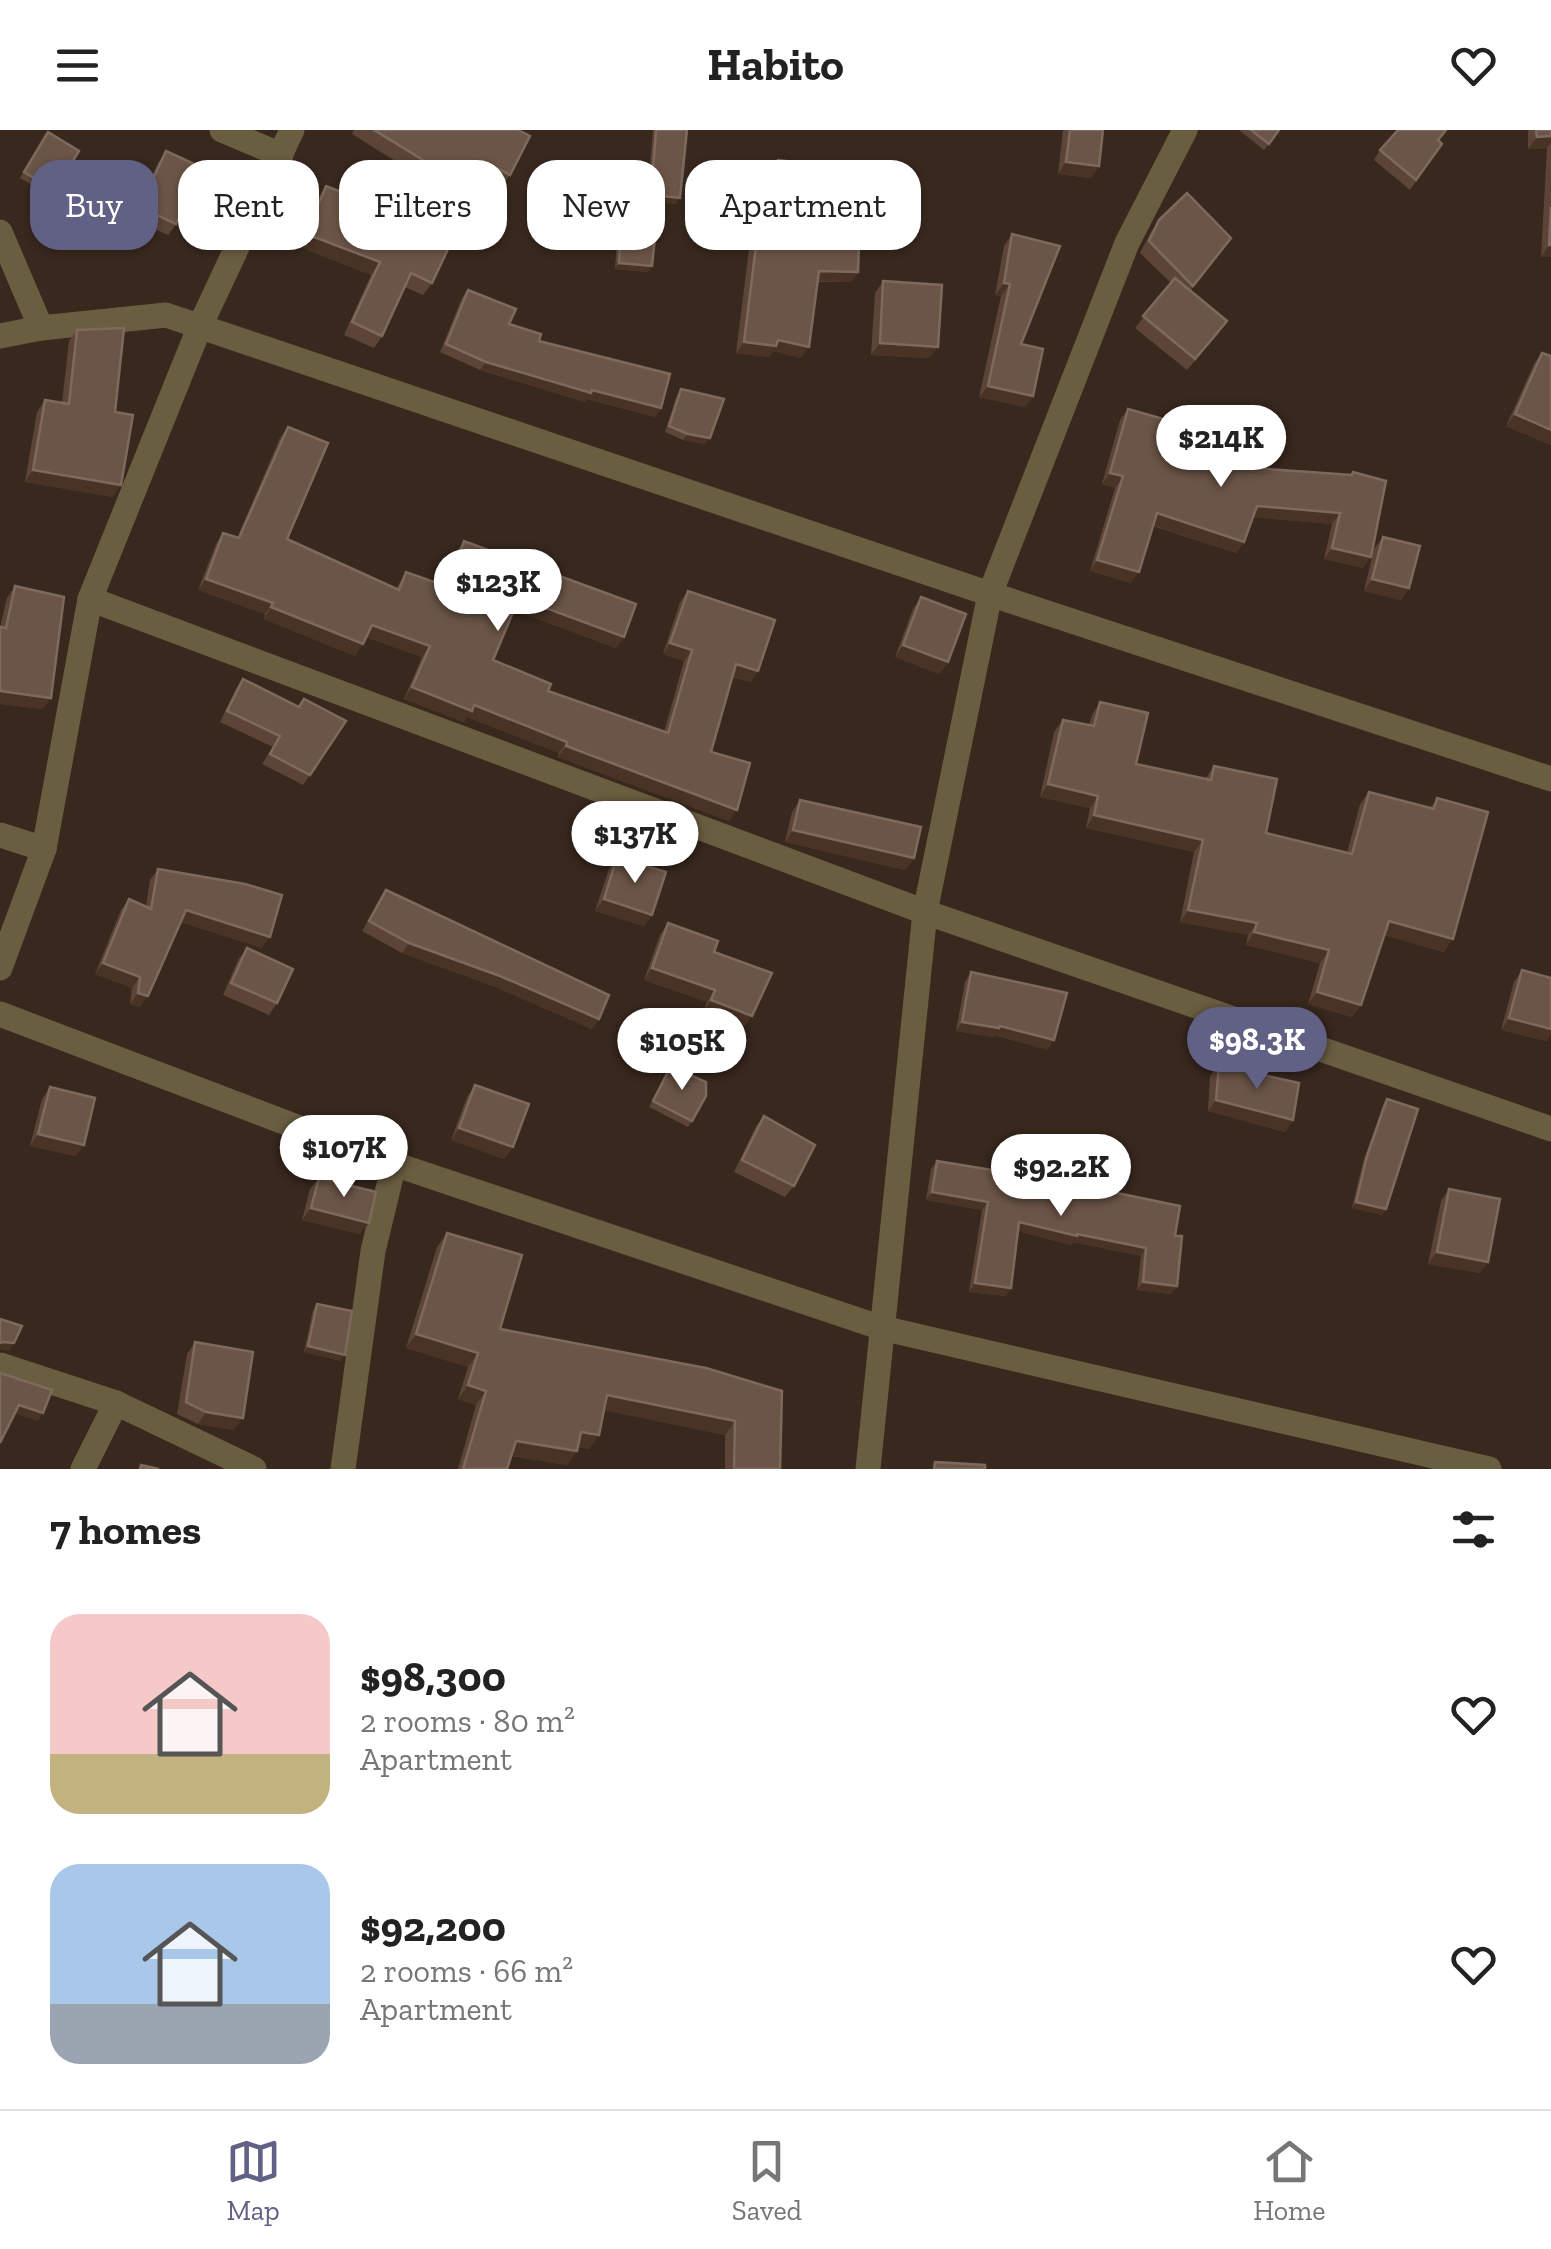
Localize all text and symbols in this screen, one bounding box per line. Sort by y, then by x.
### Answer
icon: menu [50,38,105,93]
text: Habito [707,38,844,92]
icon: heart [1446,38,1501,93]
chip: Buy [30,160,158,250]
chip: Rent [178,160,319,250]
chip: Filters [339,160,507,250]
chip: New [527,160,665,250]
chip: Apartment [685,160,921,250]
pin: $214K [1151,405,1291,490]
text: $214K [1178,418,1264,456]
pin: $123K [428,549,568,634]
text: $123K [456,562,540,600]
pin: $137K [565,801,705,886]
text: $137K [593,814,677,852]
pin: $98.3K [1176,1007,1338,1092]
pin: $105K [612,1008,752,1093]
text: $98.3K [1209,1020,1305,1058]
text: $105K [639,1021,725,1059]
pin: $107K [274,1115,414,1200]
text: $107K [302,1128,386,1166]
pin: $92.2K [980,1134,1142,1219]
text: $92.2K [1013,1147,1109,1185]
icon: filters [1446,1502,1501,1557]
text: 7 homes [50,1504,201,1555]
text: $98,300 [360,1651,506,1702]
icon: home [130,1654,250,1774]
icon: heart [1446,1687,1501,1742]
text: 2 rooms · 80 m² [360,1702,575,1740]
text: Apartment [360,1740,512,1778]
text: $92,200 [360,1901,506,1952]
icon: home [130,1904,250,2024]
icon: heart [1446,1937,1501,1992]
text: 2 rooms · 66 m² [360,1952,573,1990]
text: Apartment [360,1990,512,2028]
tab: Map [226,2134,281,2227]
tab: Saved [732,2134,802,2227]
tab: Home [1253,2134,1325,2227]

